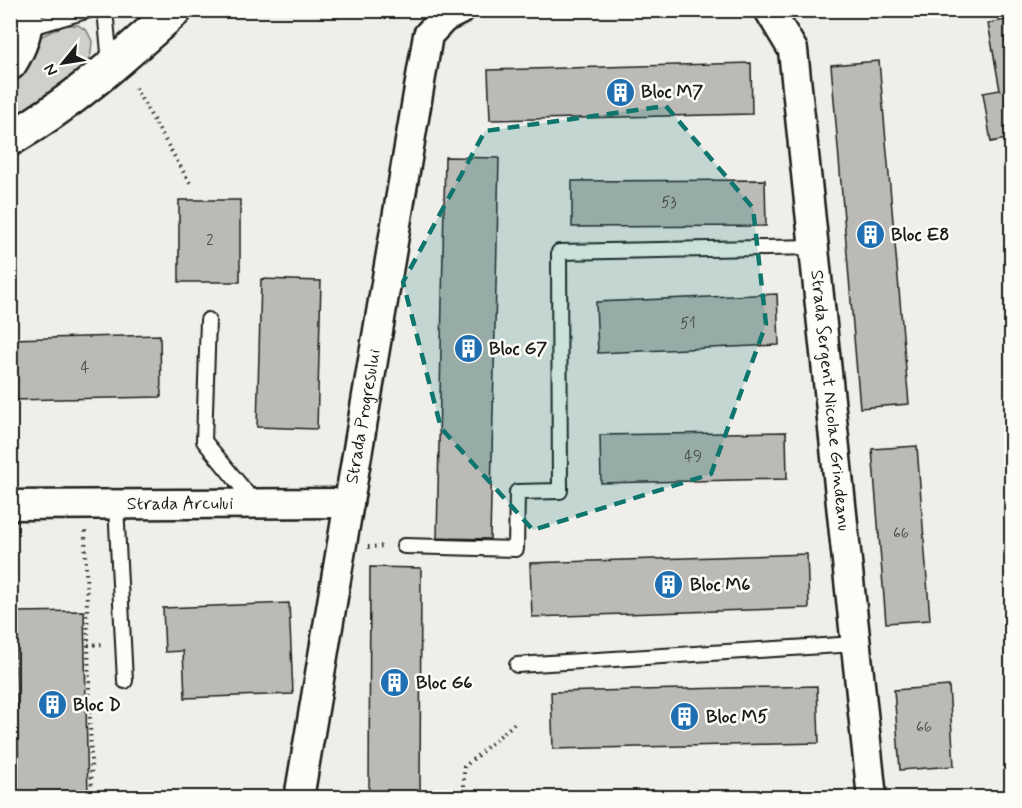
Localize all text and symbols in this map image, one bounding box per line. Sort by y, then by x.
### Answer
north arrow [33,33,93,93]
text: N [40,60,63,80]
building icon: Bloc M7 [604,76,636,108]
place label: Bloc M7 [641,80,703,104]
house number: 53 [661,193,677,213]
building icon: Bloc E8 [854,219,886,251]
place label: Bloc E8 [891,223,949,247]
house number: 2 [206,231,214,251]
street label: Strada Sergent Nicolae Grindeanu [804,269,856,532]
house number: 51 [680,314,696,334]
building icon: Bloc G7 [452,333,484,365]
place label: Bloc G7 [489,337,547,361]
street label: Strada Progresului [340,347,387,486]
house number: 4 [81,358,90,378]
house number: 49 [684,447,702,467]
street label: Strada Arcului [127,492,233,516]
house number: 66 [893,524,909,544]
building icon: Bloc M6 [653,569,685,601]
place label: Bloc M6 [690,573,750,597]
building icon: Bloc G6 [379,667,411,699]
place label: Bloc G6 [416,671,473,695]
building icon: Bloc D [36,689,68,721]
place label: Bloc D [73,693,121,717]
building icon: Bloc M5 [669,701,701,733]
place label: Bloc M5 [706,705,768,729]
house number: 66 [916,718,932,738]

